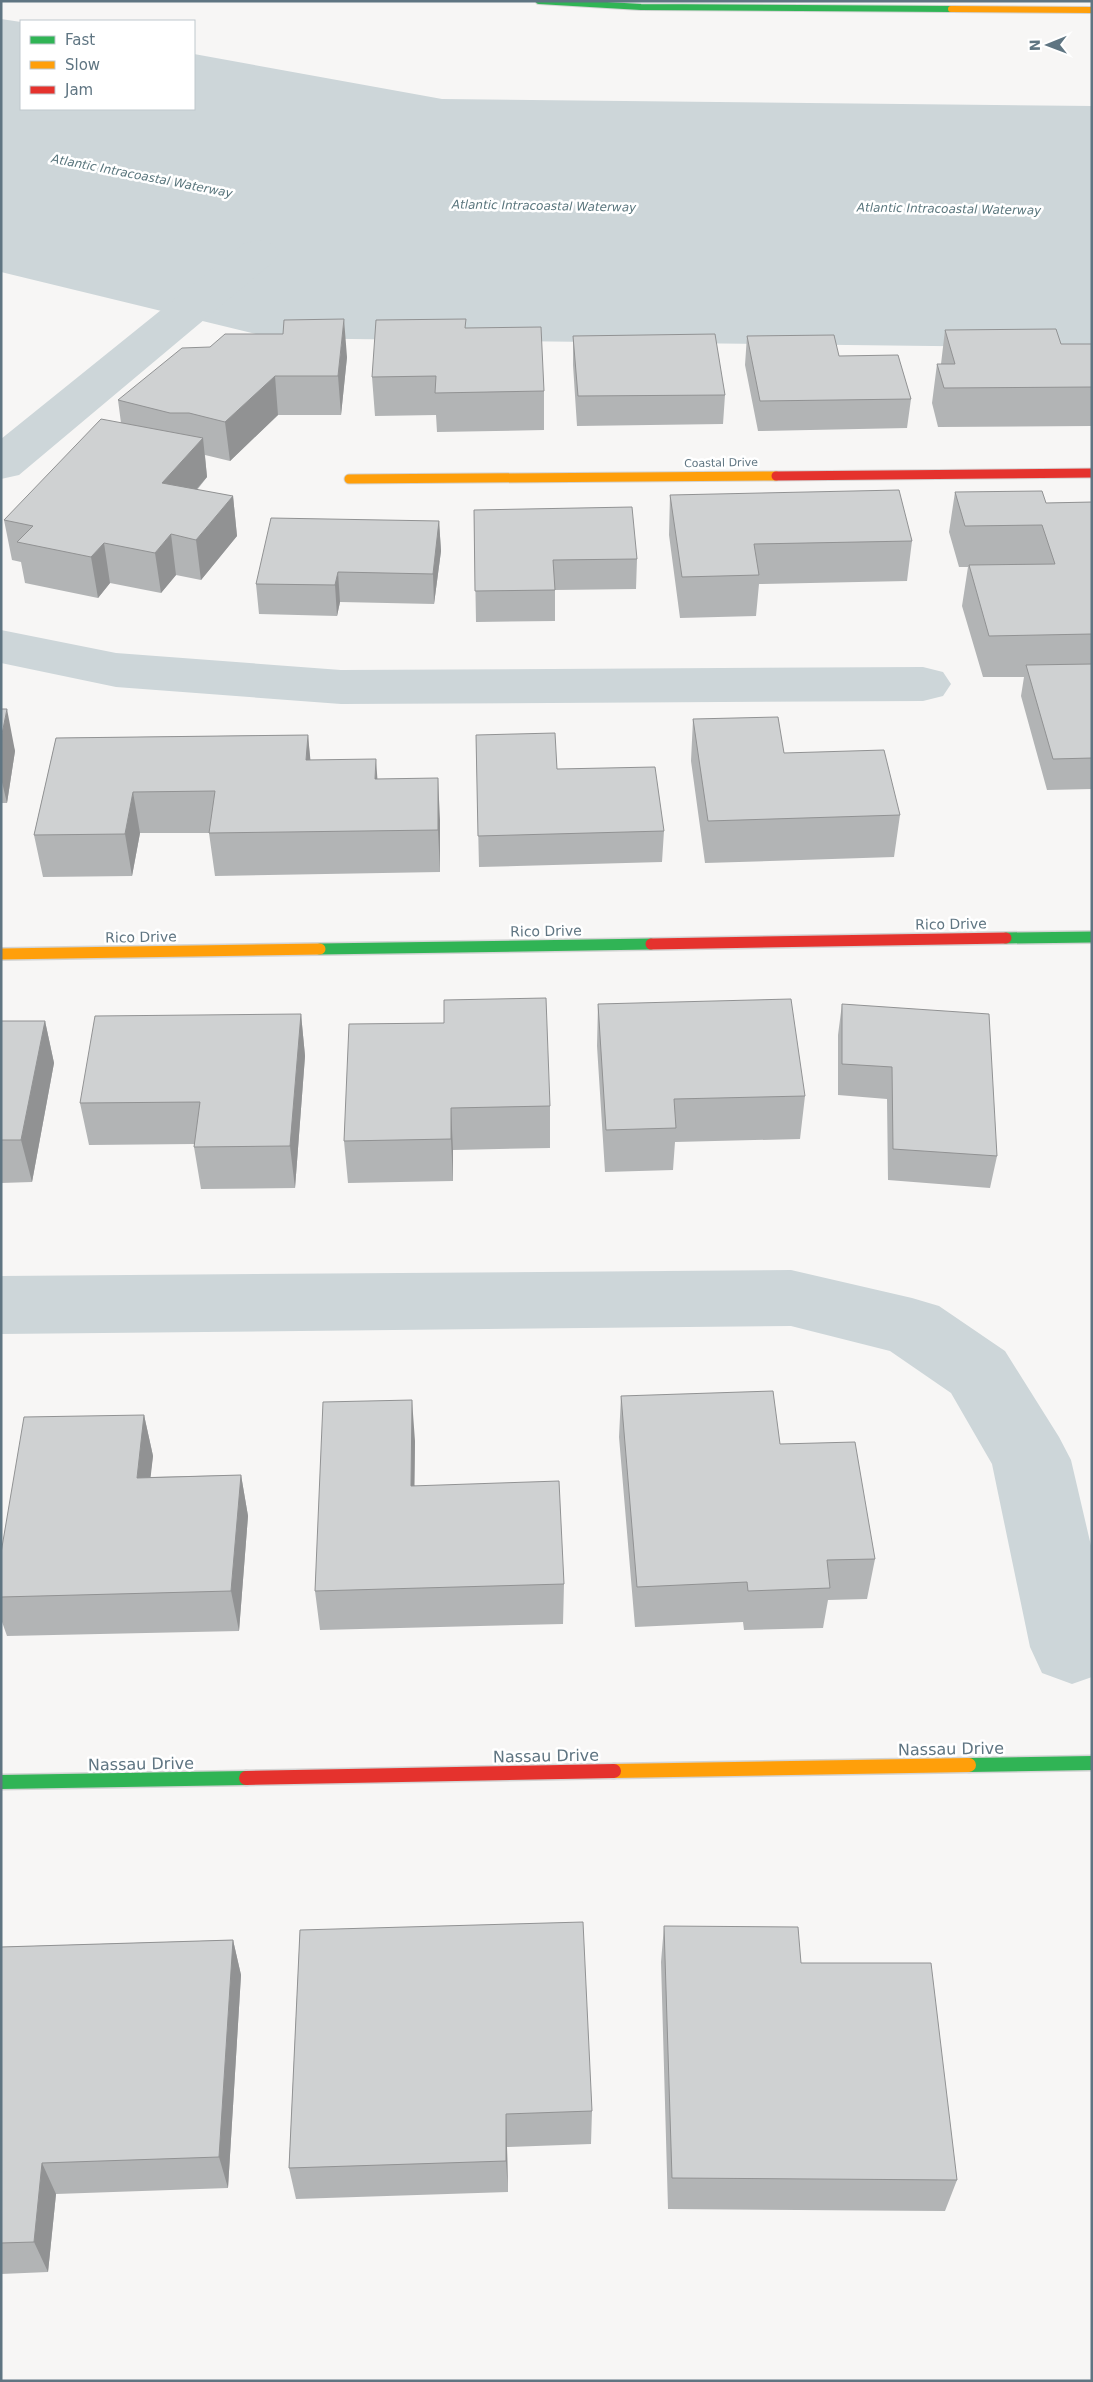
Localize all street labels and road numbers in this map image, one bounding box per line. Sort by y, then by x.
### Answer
street label: Coastal Drive [684,456,758,470]
street label: Rico Drive [915,915,987,933]
street label: Rico Drive [510,922,582,940]
street label: Rico Drive [105,928,177,946]
street label: Nassau Drive [898,1739,1004,1759]
street label: Nassau Drive [493,1746,599,1766]
street label: Nassau Drive [88,1754,194,1774]

